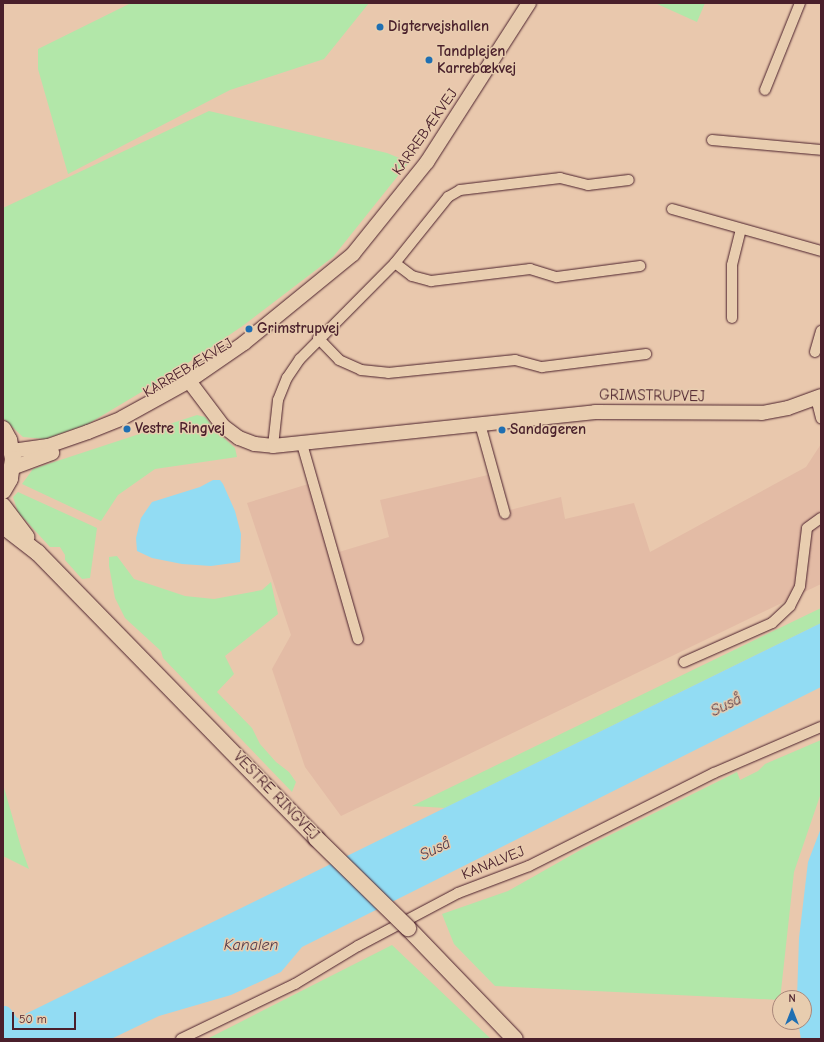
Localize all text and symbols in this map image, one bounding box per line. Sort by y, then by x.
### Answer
place label: Digtervejshallen [388,18,489,36]
marker: Digtervejshallen [375,22,385,32]
place label: Tandplejen Karrebækvej [437,42,516,77]
marker: Tandplejen Karrebækvej [424,55,434,65]
street label: KARREBÆKVEJ [389,85,461,179]
place label: Grimstrupvej [257,320,339,338]
marker: Grimstrupvej [244,324,254,334]
street label: KARREBÆKVEJ [140,334,236,402]
street label: GRIMSTRUPVEJ [599,386,705,406]
place label: Vestre Ringvej [135,420,225,438]
place label: Sandageren [510,421,586,439]
marker: Vestre Ringvej [122,424,132,434]
marker: Sandageren [497,425,507,435]
water label: Suså [707,689,745,721]
street label: VESTRE RINGVEJ [229,748,323,844]
water label: Suså [416,833,454,865]
street label: KANALVEJ [459,842,527,884]
water label: Kanalen [224,935,278,955]
north arrow [772,990,812,1030]
text: N [788,992,796,1005]
scale bar [14,1004,78,1030]
text: 50 m [19,1012,47,1026]

